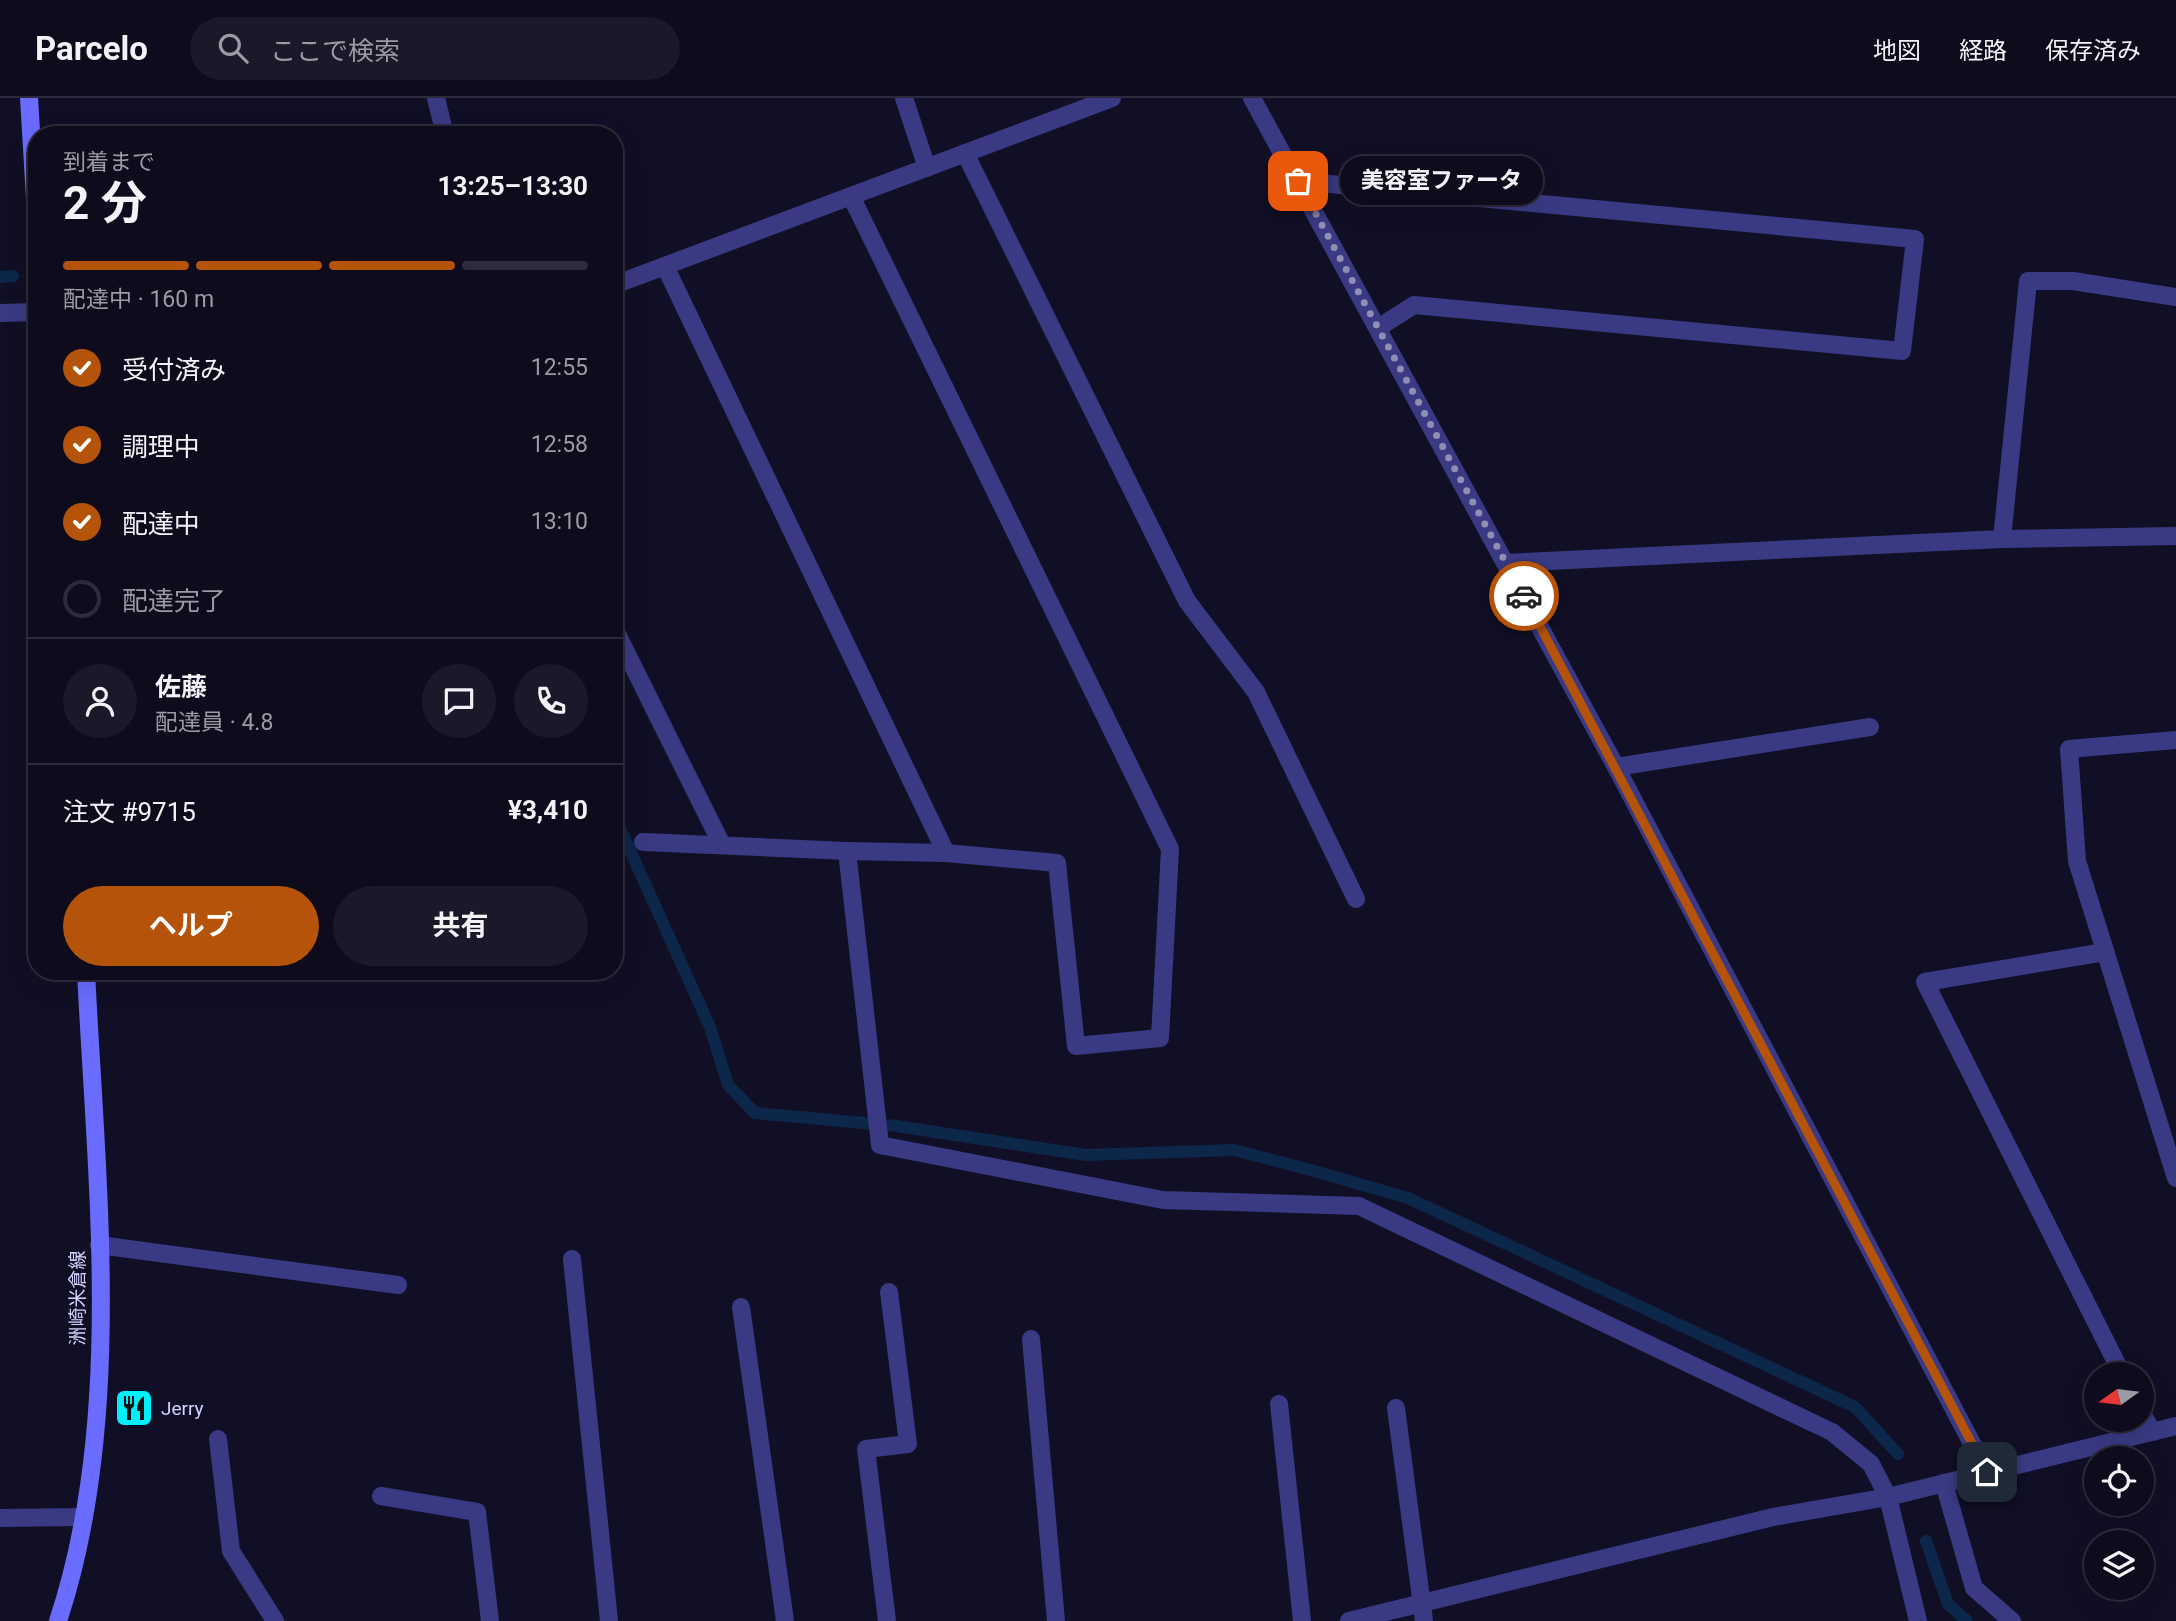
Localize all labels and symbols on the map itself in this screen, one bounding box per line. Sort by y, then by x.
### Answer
pin [1268,151,1328,211]
callout: 美容室ファータ [1340,156,1543,206]
courier [1489,561,1559,631]
street label: 洲崎米倉線 [66,1250,89,1346]
north arrow [2084,1362,2154,1432]
restaurant icon: Jerry [113,1387,155,1429]
place label: Jerry [161,1397,204,1420]
pin [1957,1442,2017,1502]

